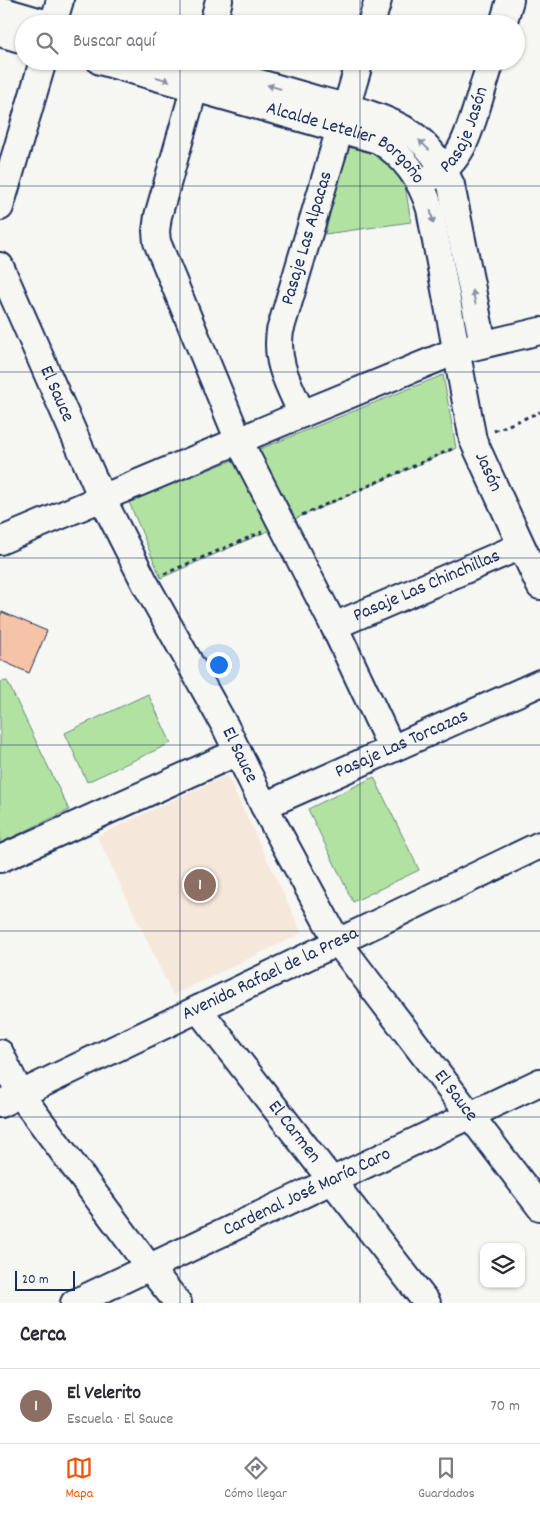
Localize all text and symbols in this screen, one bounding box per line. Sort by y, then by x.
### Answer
search box [15,15,525,70]
icon: search [33,29,61,57]
text: Buscar aquí [73,29,155,56]
one-way arrow [156,75,171,83]
one-way arrow [267,83,282,91]
street label: Pasaje Jasón [434,84,496,180]
street label: Alcalde Letelier Borgoño [263,95,431,189]
one-way arrow [419,139,431,151]
street label: Pasaje Las Alpacas [275,168,340,309]
one-way arrow [428,209,436,225]
one-way arrow [470,289,478,304]
street label: El Sauce [32,362,81,427]
street label: Jasón [467,448,509,497]
street label: Pasaje Las Chinchillas [349,543,505,630]
your location [206,652,232,678]
street label: Pasaje Las Torcazas [331,703,473,786]
street label: El Sauce [214,723,264,788]
pin: 1 [184,866,216,904]
street label: Avenida Rafael de la Presa [178,920,364,1028]
street label: El Sauce [427,1064,484,1128]
street label: El Carmen [261,1095,327,1169]
street label: Cardenal José María Caro [219,1141,396,1244]
map controls [480,1243,525,1288]
button: layers [480,1243,525,1288]
scale bar [15,1268,75,1291]
text: 20 m [22,1270,49,1290]
text: Cerca [20,1321,66,1351]
text: El Velerito [67,1381,141,1408]
text: 1 [34,1395,38,1418]
text: 70 m [490,1395,520,1418]
text: Escuela · El Sauce [67,1408,173,1431]
tab: Mapa [65,1454,93,1504]
tab: Cómo llegar [224,1454,287,1504]
tab: Guardados [418,1454,475,1504]

